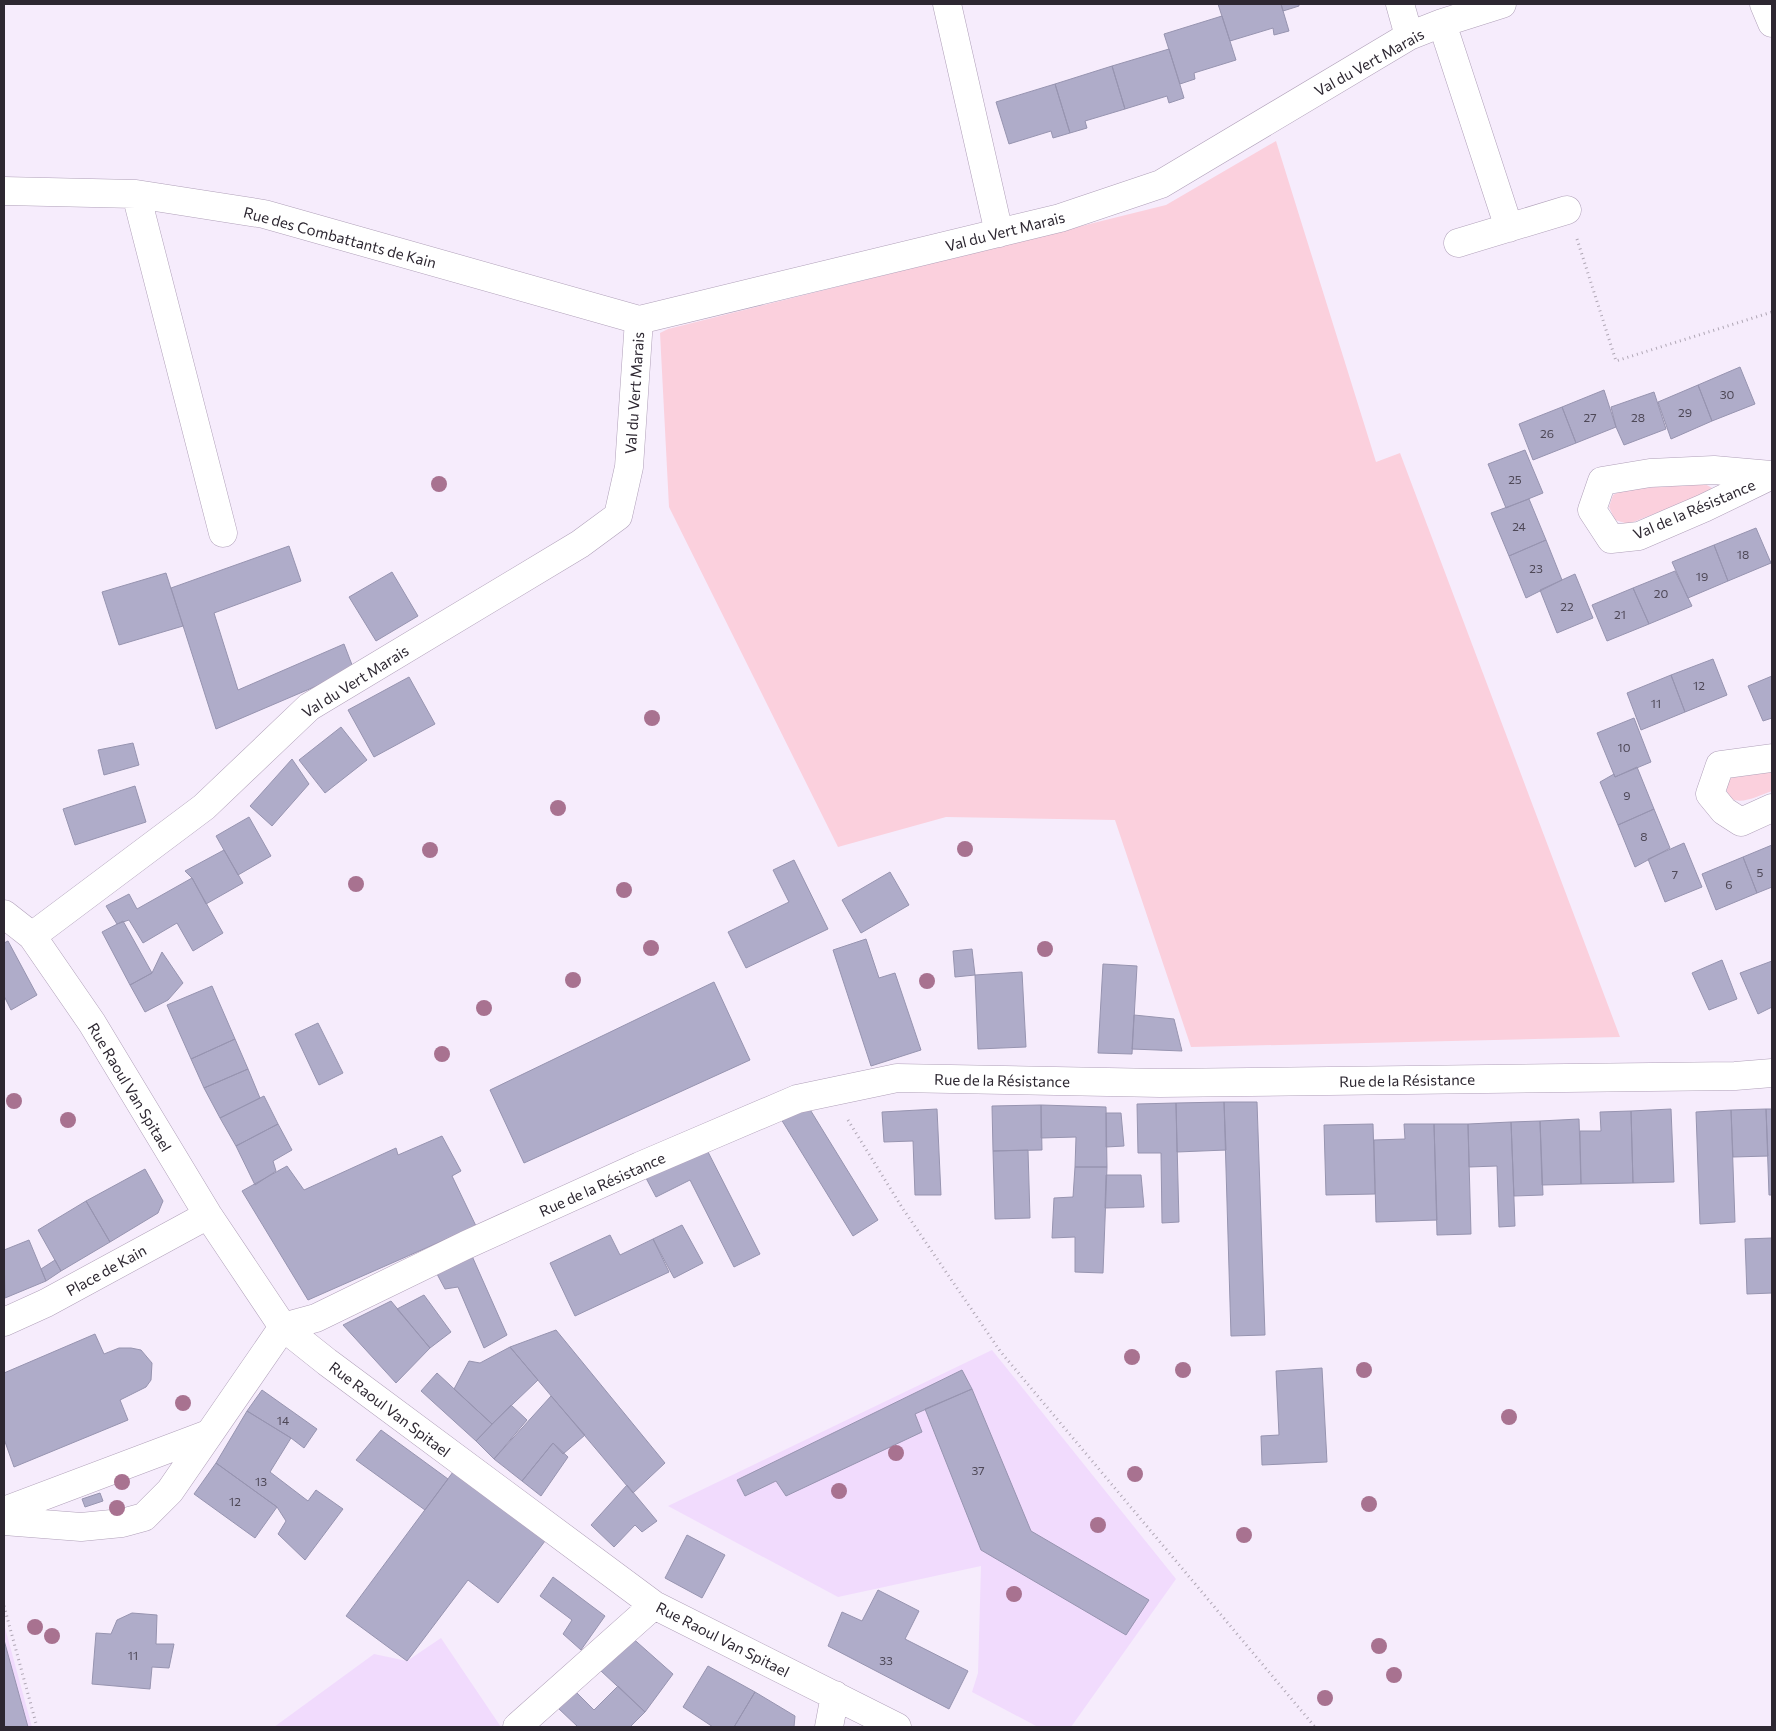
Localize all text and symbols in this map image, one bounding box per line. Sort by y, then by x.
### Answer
street label: Val du Vert Marais [1311,24,1427,100]
street label: Rue des Combattants de Kain [242,203,438,271]
street label: Val du Vert Marais [943,207,1067,255]
street label: Val du Vert Marais [621,331,647,455]
house number: 30 [1720,387,1735,401]
house number: 29 [1678,405,1692,419]
house number: 27 [1584,410,1596,424]
house number: 28 [1631,410,1645,424]
house number: 26 [1540,426,1554,440]
house number: 25 [1508,472,1522,486]
street label: Val de la Résistance [1630,475,1758,543]
house number: 24 [1512,519,1526,533]
house number: 18 [1737,547,1749,561]
house number: 23 [1529,561,1543,575]
house number: 19 [1696,569,1708,583]
house number: 20 [1654,586,1668,600]
house number: 22 [1560,599,1574,613]
house number: 21 [1614,607,1626,621]
street label: Val du Vert Marais [298,641,412,721]
house number: 12 [1693,678,1705,692]
house number: 11 [1651,696,1661,710]
house number: 10 [1618,740,1631,754]
house number: 9 [1623,788,1631,802]
house number: 8 [1640,829,1648,843]
house number: 5 [1757,865,1764,879]
house number: 7 [1672,867,1678,881]
house number: 6 [1725,877,1733,891]
street label: Rue Raoul Van Spitael [84,1019,176,1155]
street label: Rue de la Résistance [934,1070,1070,1090]
street label: Rue de la Résistance [1339,1070,1475,1090]
street label: Rue de la Résistance [536,1148,668,1220]
street label: Place de Kain [63,1241,149,1299]
street label: Rue Raoul Van Spitael [326,1358,454,1460]
house number: 14 [277,1413,289,1427]
house number: 37 [971,1463,985,1477]
house number: 13 [255,1474,267,1488]
house number: 12 [229,1494,241,1508]
street label: Rue Raoul Van Spitael [653,1598,793,1680]
house number: 11 [128,1648,138,1662]
house number: 33 [879,1653,893,1667]

